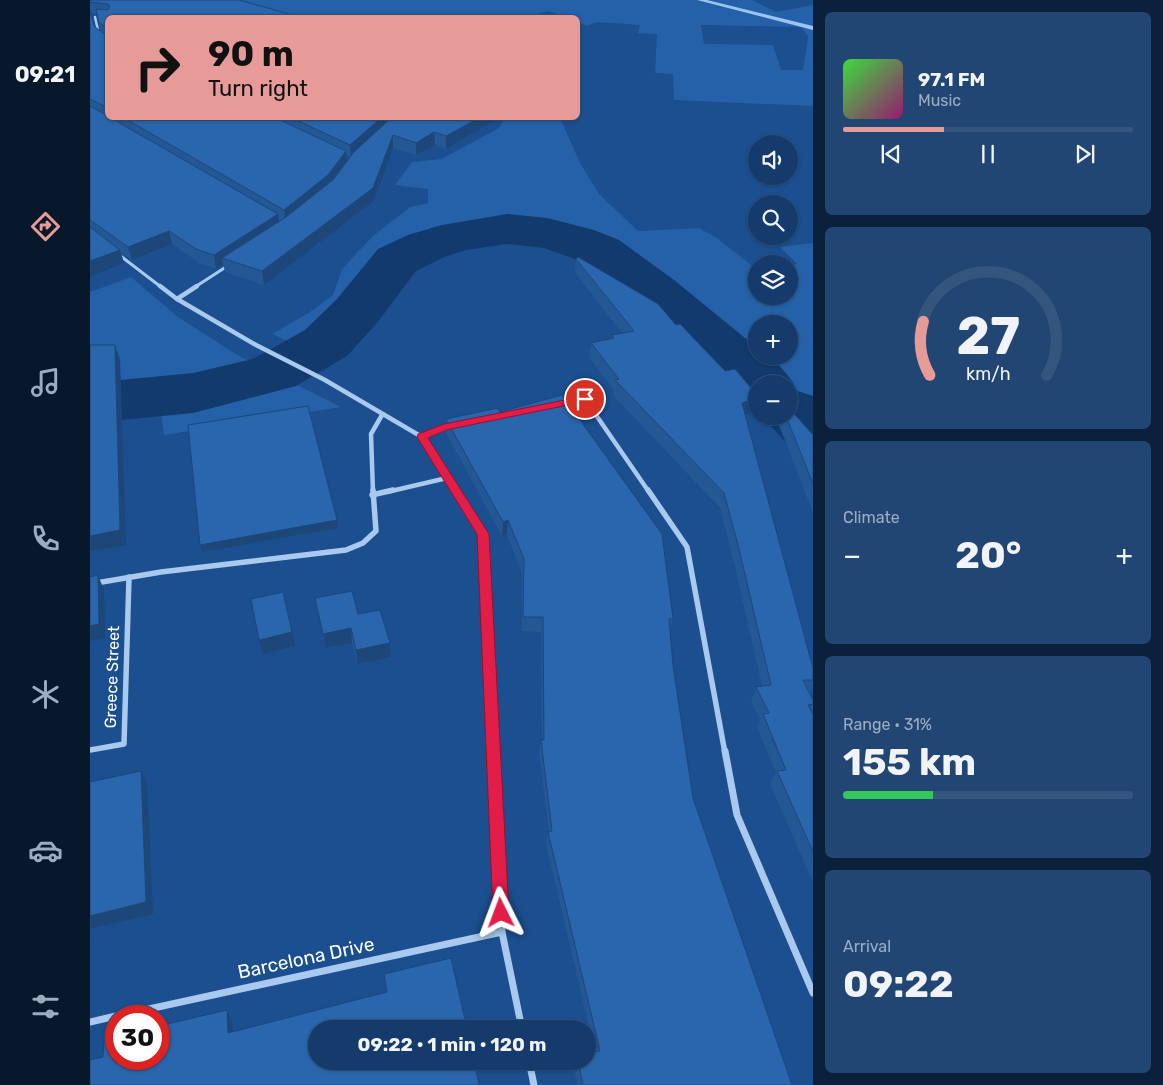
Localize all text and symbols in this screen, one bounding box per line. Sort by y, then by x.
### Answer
text: 90 m [208,33,294,75]
icon: right [125,35,190,100]
text: 09:21 [15,61,75,88]
text: 97.1 FM [918,68,985,91]
text: Turn right [208,75,308,102]
text: Music [918,91,961,110]
map controls [748,135,798,425]
button: sound [748,135,798,185]
icon: previous [877,140,905,168]
icon: pause [974,140,1002,168]
icon: next [1071,140,1099,168]
button: search [748,195,798,245]
icon: directions [28,209,63,244]
button: layers [748,255,798,305]
text: 27 [956,305,1020,367]
button: + [748,315,798,365]
text: km/h [966,363,1010,384]
icon: music [28,365,63,400]
button: − [748,375,798,425]
pin [564,378,606,420]
icon: arrive [571,385,599,413]
text: Climate [843,508,900,527]
icon: phone [28,521,63,556]
text: 20° [955,532,1021,578]
text: − [843,539,861,572]
text: + [1116,539,1133,572]
street label: Greece Street [101,625,123,729]
icon: climate [28,677,63,712]
text: Range · 31% [843,715,932,734]
text: 155 km [843,739,976,785]
icon: car [28,833,63,868]
position arrow [474,886,526,938]
street label: Barcelona Drive [236,932,376,984]
text: Arrival [843,937,891,956]
text: 09:22 [843,961,954,1007]
icon: filters [28,989,63,1024]
speed limit sign: 30 [105,1005,170,1070]
text: 09:22 · 1 min · 120 m [358,1033,546,1056]

